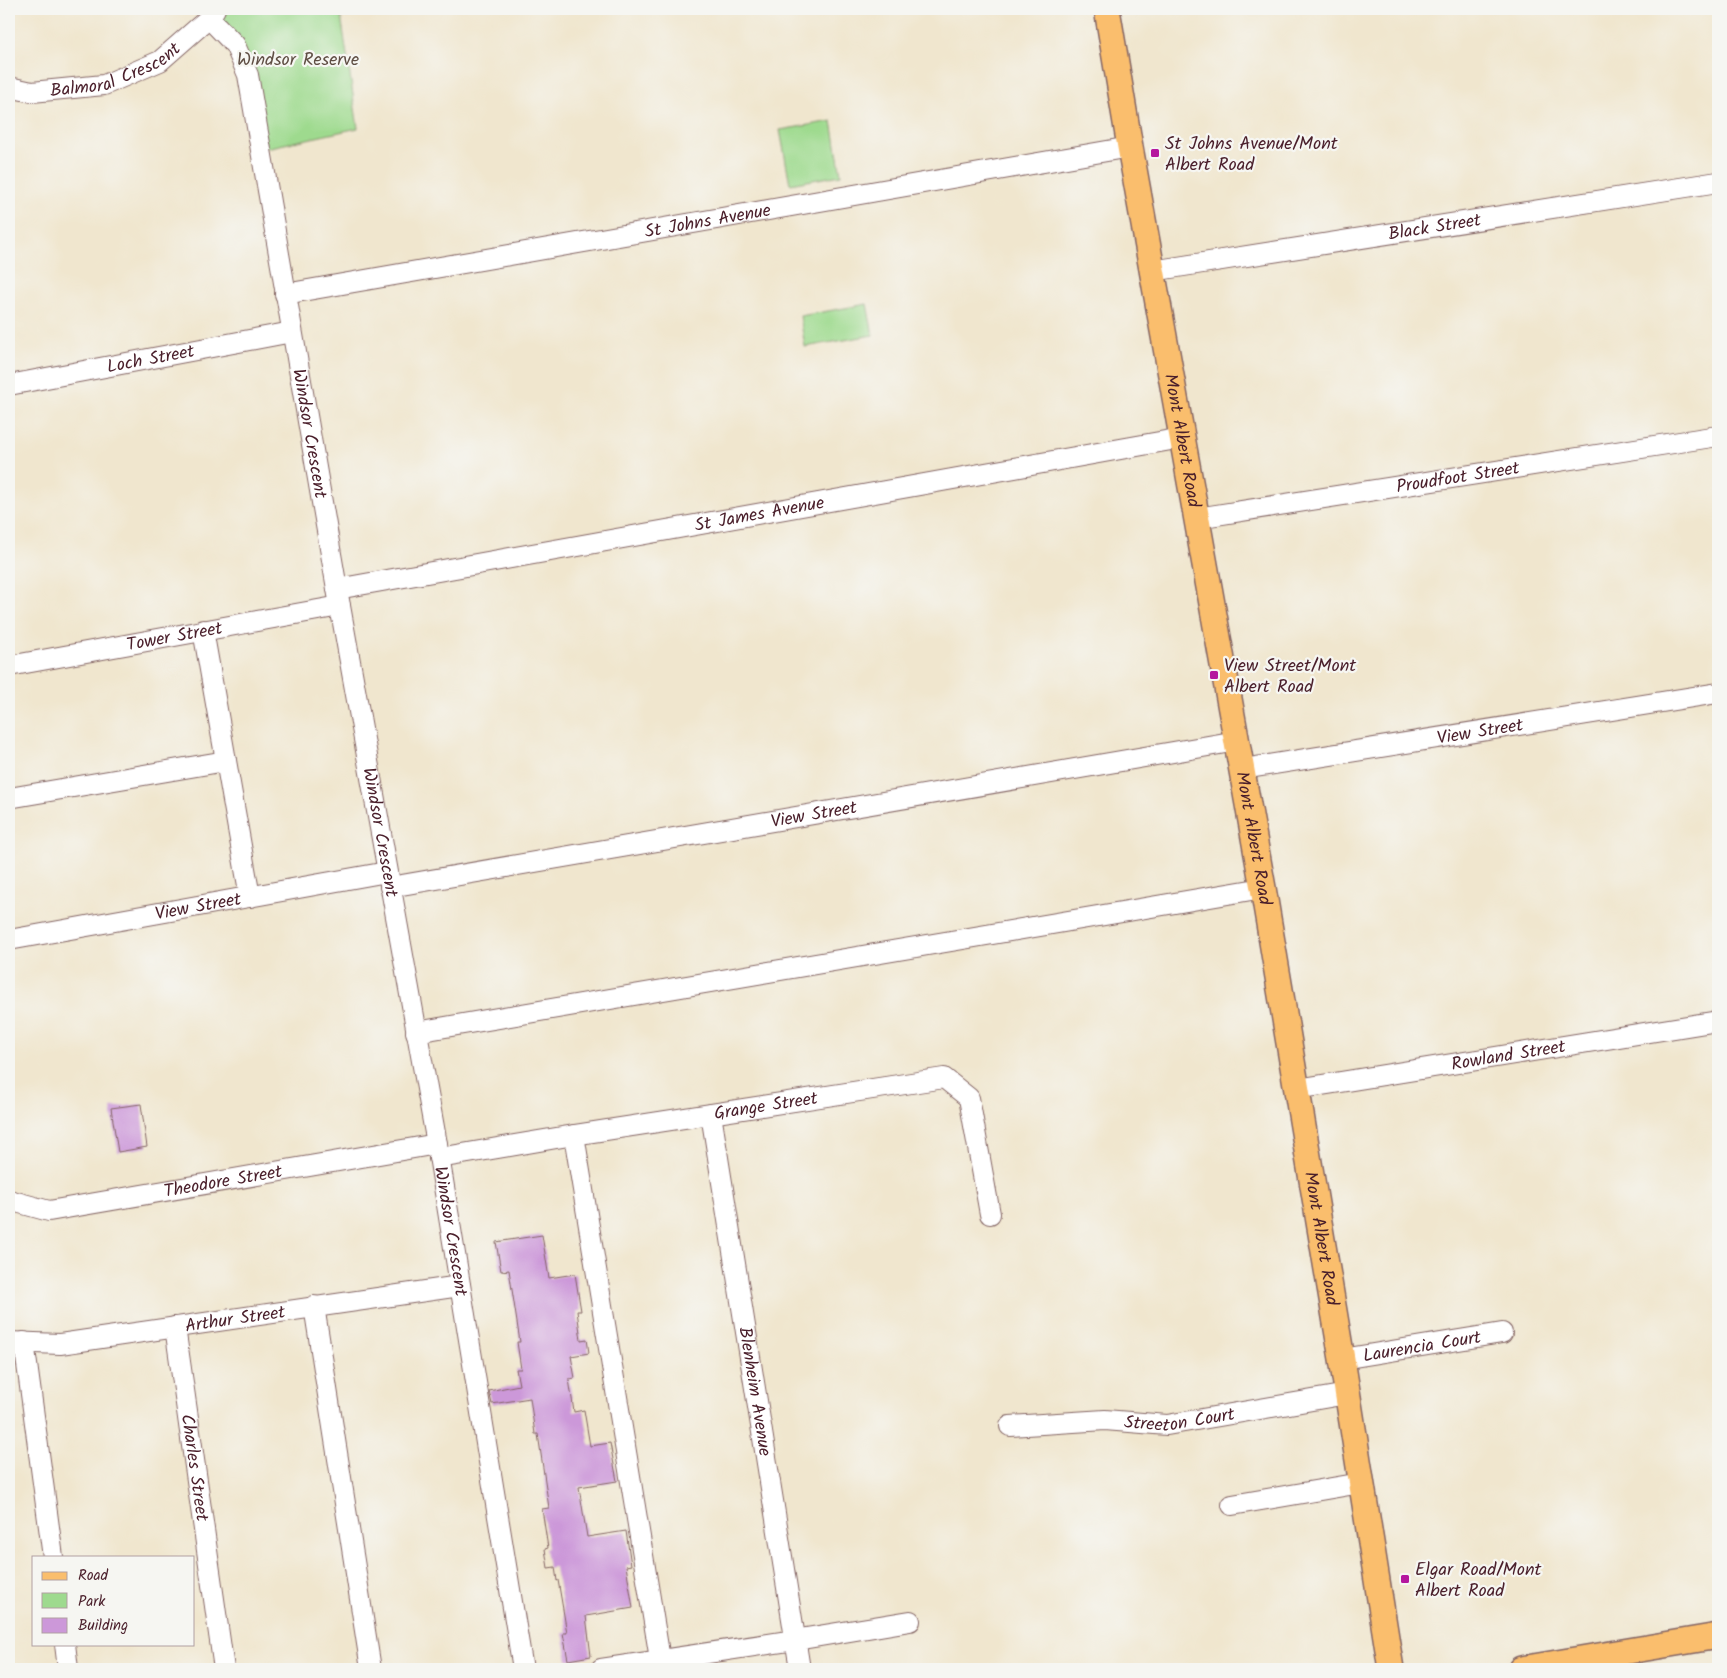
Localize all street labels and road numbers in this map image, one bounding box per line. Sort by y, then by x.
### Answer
street label: Balmoral Crescent [49,35,189,106]
street label: St Johns Avenue [643,197,773,247]
street label: Black Street [1386,206,1484,250]
street label: Loch Street [105,337,198,382]
street label: Windsor Crescent [283,367,334,502]
street label: Mont Albert Road [1155,371,1208,511]
street label: Proudfoot Street [1394,454,1523,502]
street label: St James Avenue [693,489,827,541]
street label: Tower Street [124,614,226,660]
street label: View Street [1435,711,1526,754]
street label: Windsor Crescent [353,765,405,901]
street label: Mont Albert Road [1226,769,1279,908]
street label: View Street [769,794,860,837]
street label: View Street [153,885,245,929]
street label: Rowland Street [1449,1033,1569,1080]
street label: Grange Street [712,1084,821,1129]
street label: Theodore Street [162,1158,286,1207]
street label: Windsor Crescent [425,1164,475,1299]
street label: Mont Albert Road [1295,1169,1346,1309]
street label: Arthur Street [183,1298,288,1342]
street label: Laurencia Court [1361,1323,1484,1371]
street label: Blenheim Avenue [729,1325,779,1458]
street label: Streeton Court [1123,1400,1238,1441]
street label: Charles Street [172,1412,216,1524]

